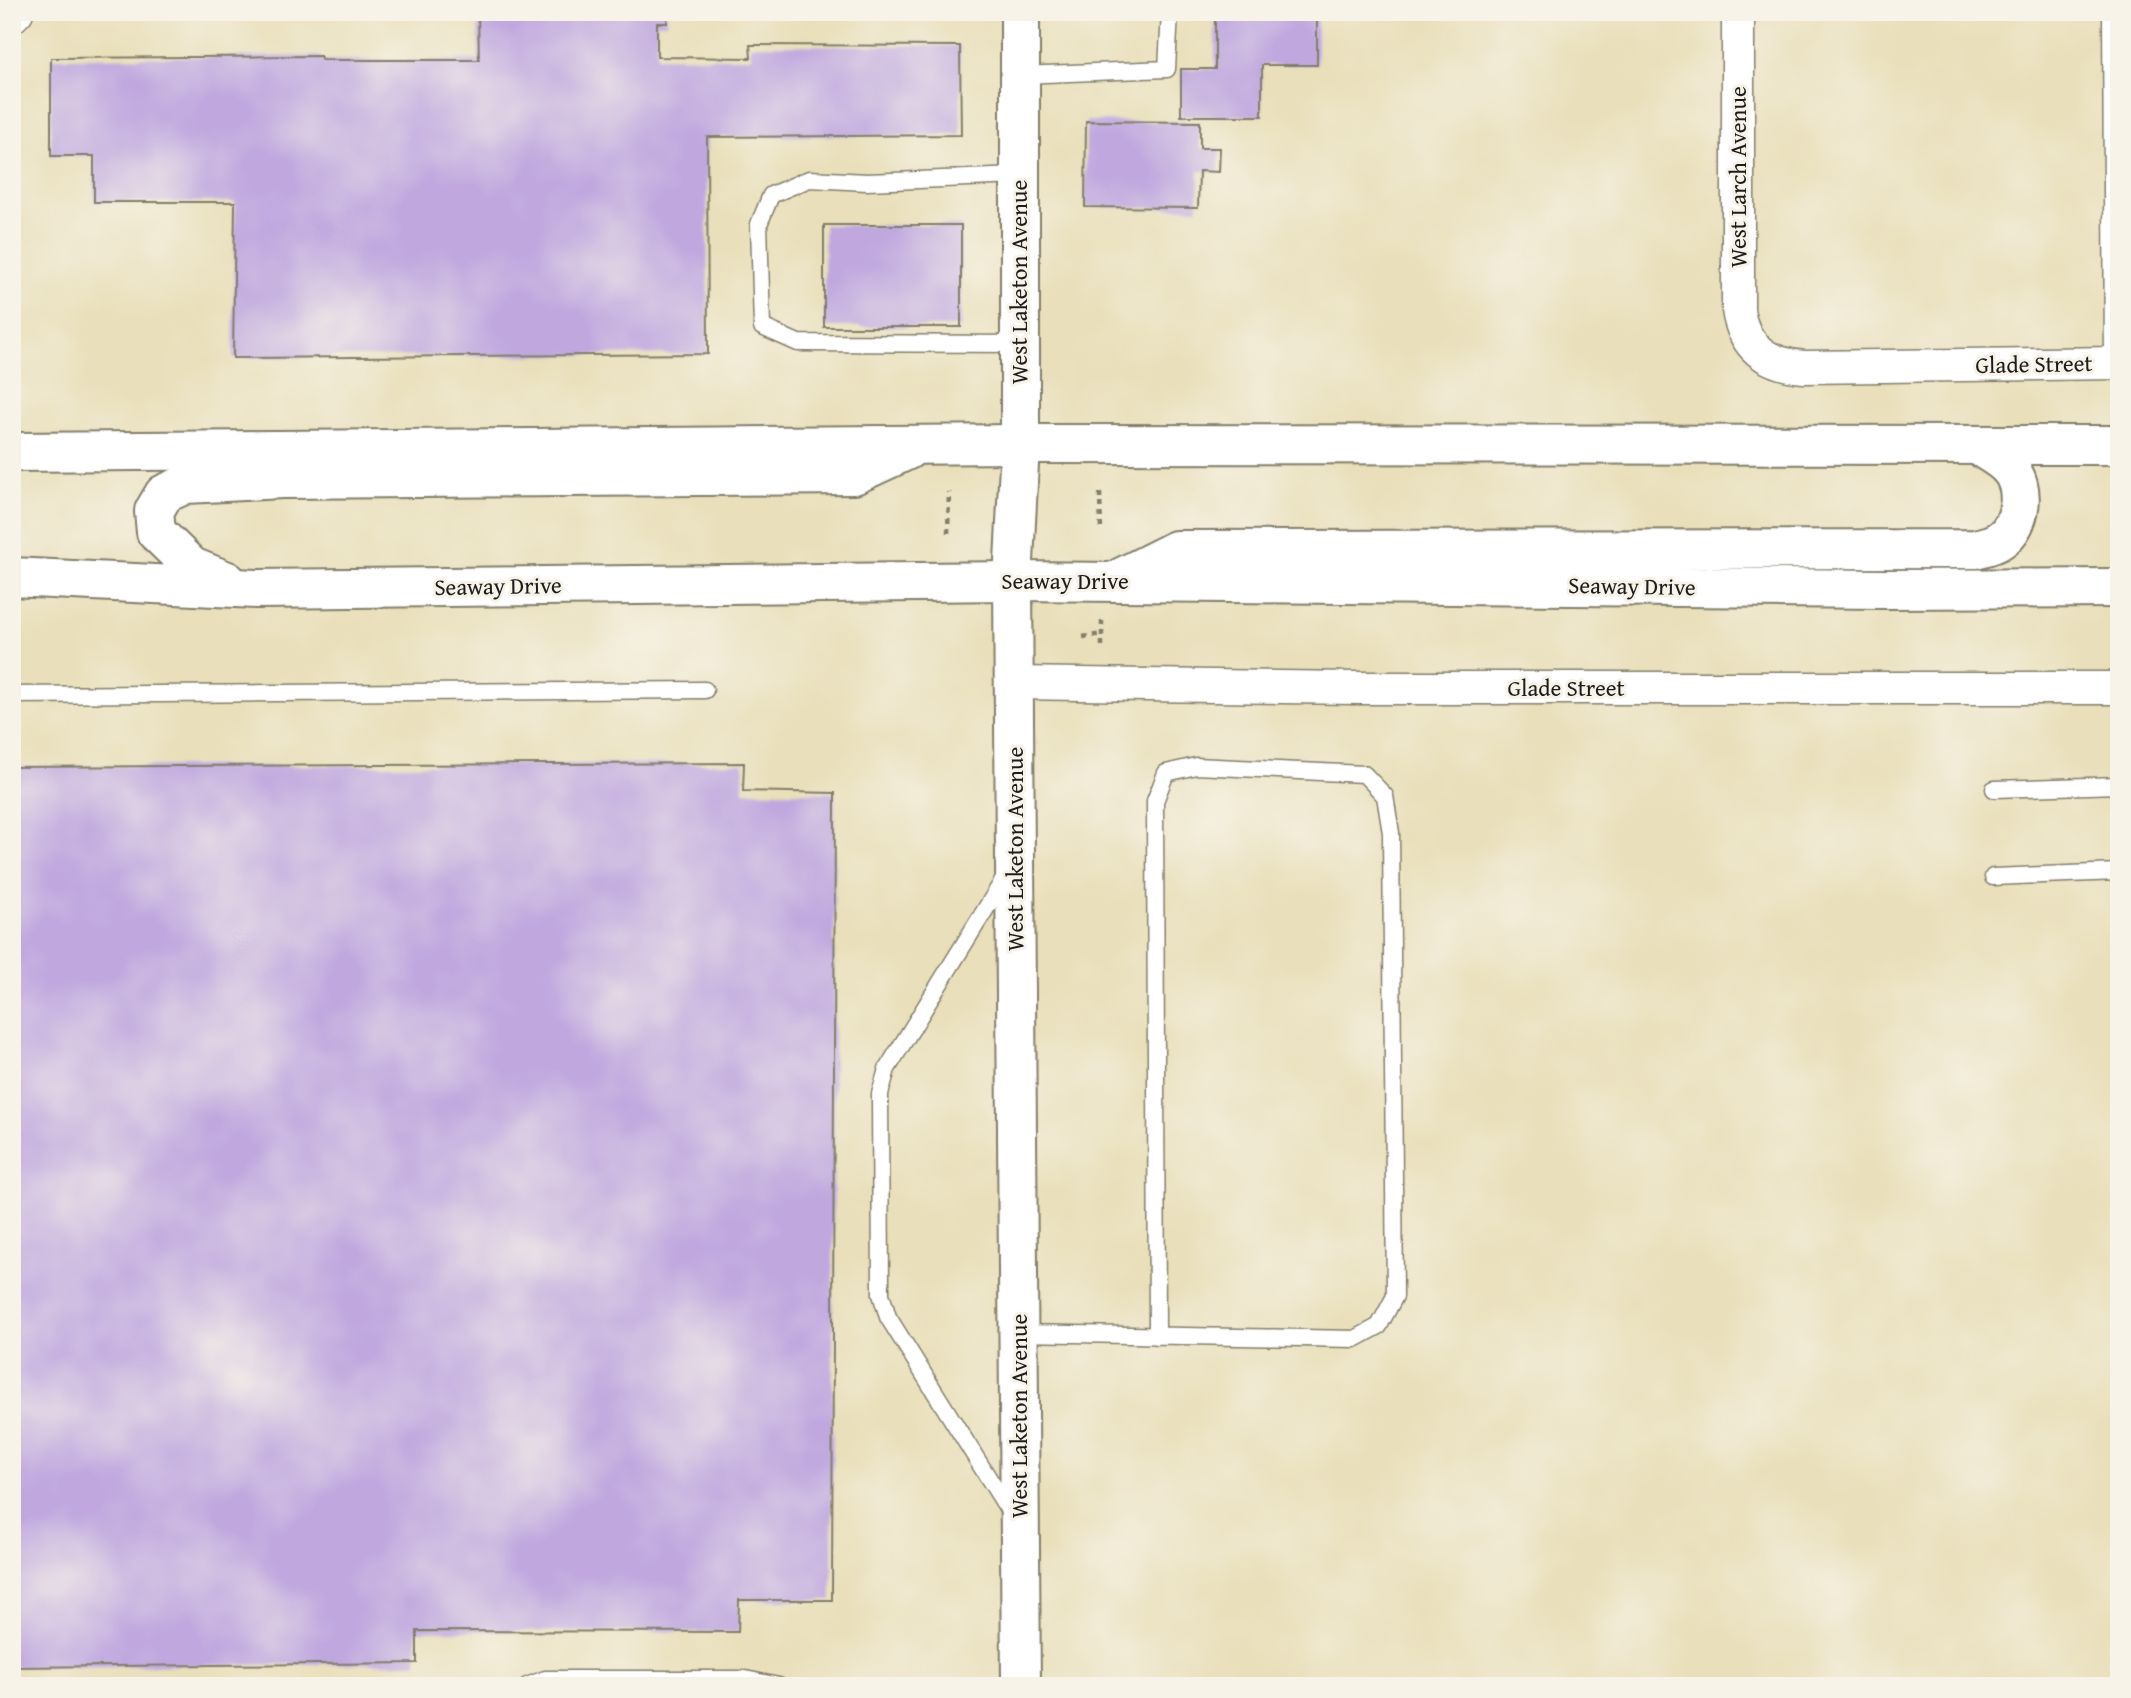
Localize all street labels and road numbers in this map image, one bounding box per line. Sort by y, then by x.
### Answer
street label: West Larch Avenue [1721,86,1754,268]
street label: West Laketon Avenue [1002,180,1035,384]
street label: Glade Street [1975,346,2093,381]
street label: Seaway Drive [1001,564,1129,597]
street label: Seaway Drive [434,568,562,603]
street label: Seaway Drive [1568,568,1696,603]
street label: Glade Street [1507,671,1625,704]
street label: West Laketon Avenue [998,747,1031,951]
street label: West Laketon Avenue [1002,1314,1035,1518]

